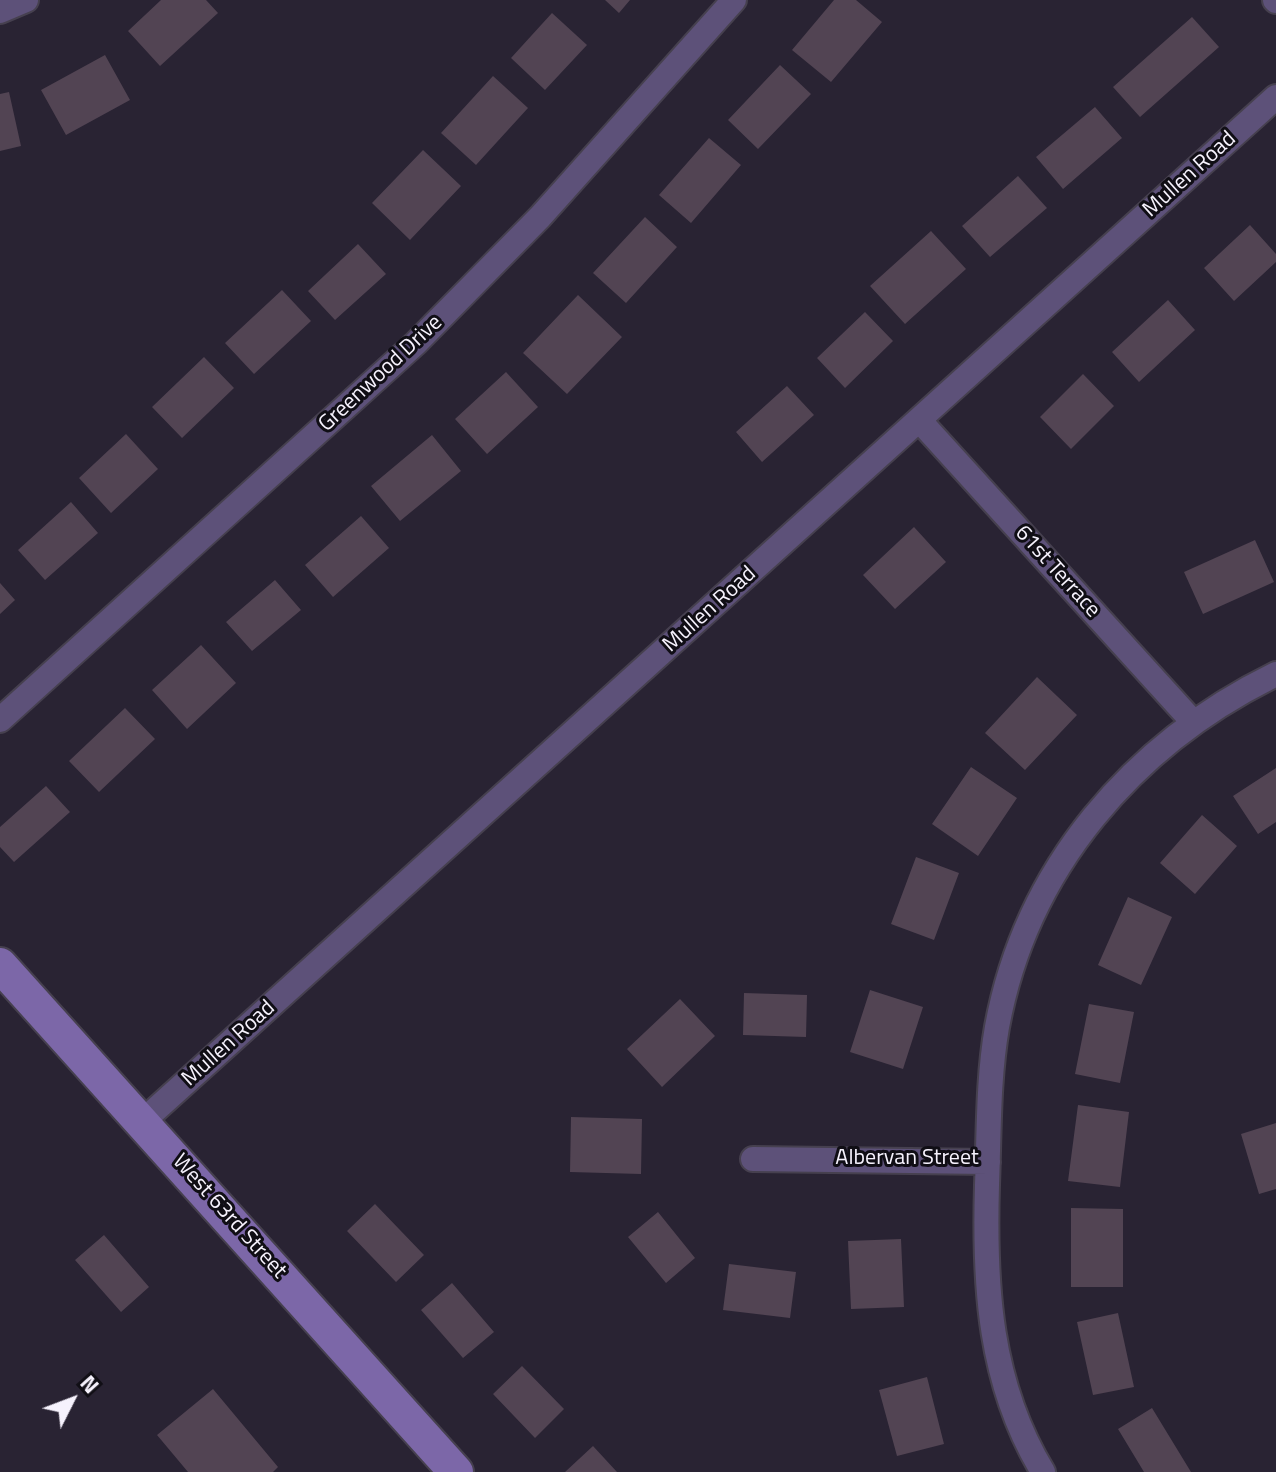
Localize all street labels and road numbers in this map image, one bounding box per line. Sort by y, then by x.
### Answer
street label: Mullen Road [1138,126,1242,224]
street label: Greenwood Drive [314,310,448,438]
street label: 61st Terrace [1009,520,1105,624]
street label: Mullen Road [658,561,762,659]
street label: Mullen Road [177,995,281,1093]
street label: Albervan Street [835,1146,979,1172]
street label: West 63rd Street [166,1149,292,1285]

